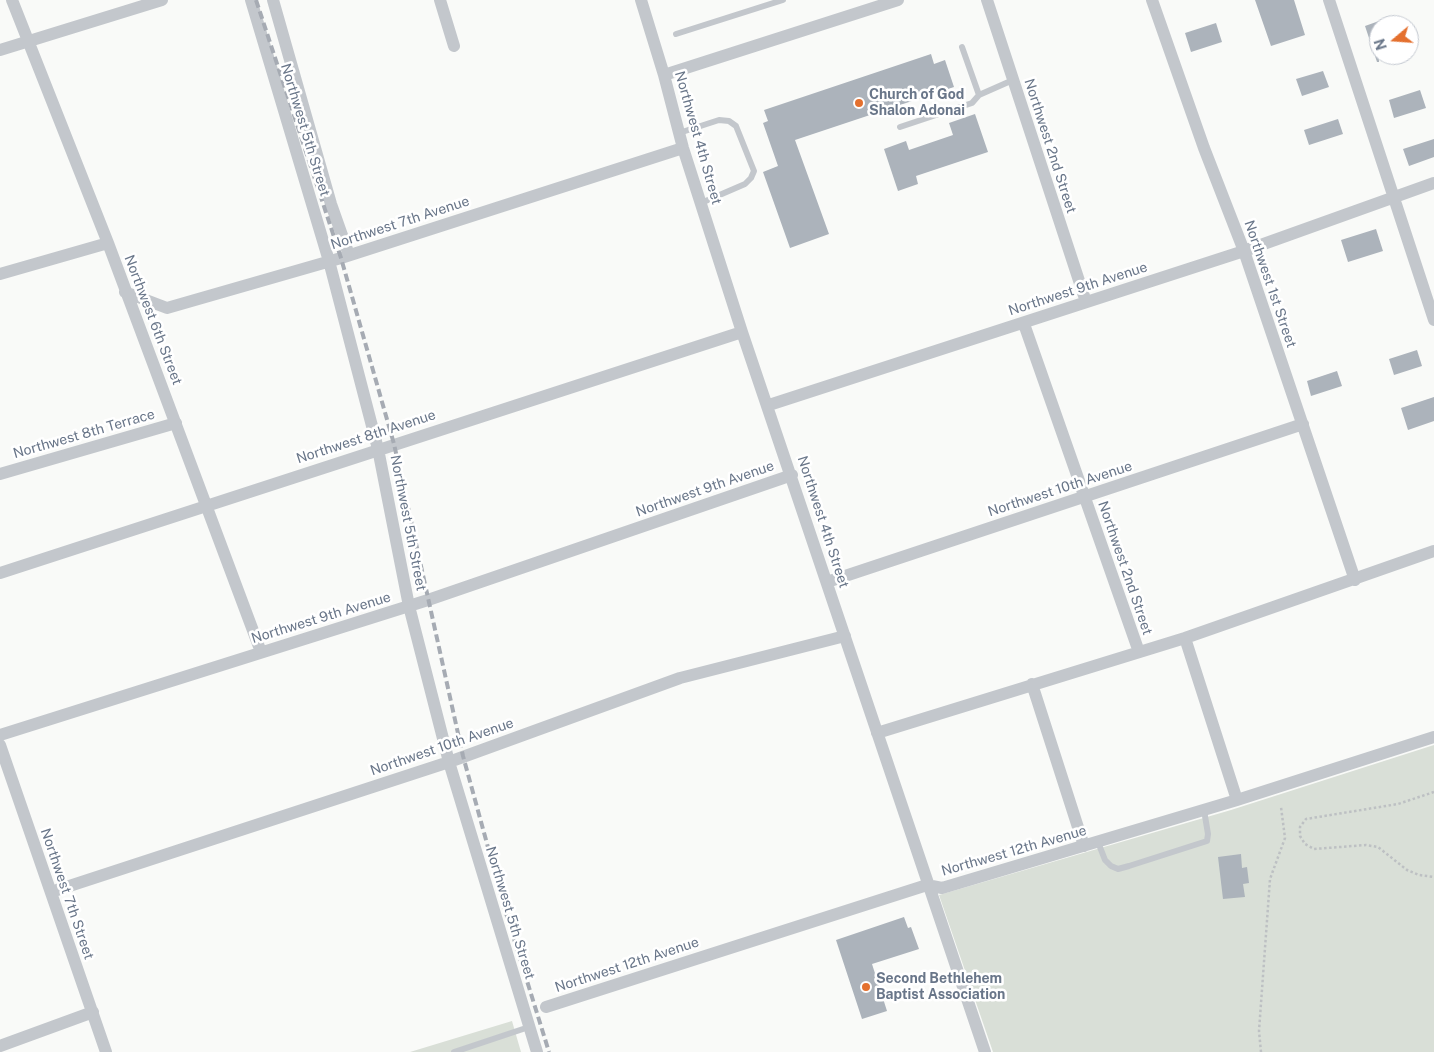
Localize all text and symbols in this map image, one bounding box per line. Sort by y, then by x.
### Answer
north arrow [1369,15,1419,65]
text: N [1371,37,1390,52]
street label: Northwest 5th Street [277,61,333,199]
street label: Northwest 4th Street [671,69,725,207]
street label: Northwest 2nd Street [1020,77,1080,215]
place label: Church of God Shalon Adonai [869,87,965,120]
marker: Church of God Shalon Adonai [853,97,865,109]
street label: Northwest 7th Avenue [329,193,471,253]
street label: Northwest 1st Street [1240,218,1300,350]
street label: Northwest 6th Street [120,253,186,387]
street label: Northwest 9th Avenue [1006,259,1150,319]
street label: Northwest 8th Terrace [11,406,157,462]
street label: Northwest 8th Avenue [294,407,438,467]
street label: Northwest 5th Street [387,454,429,592]
street label: Northwest 4th Street [794,454,852,590]
street label: Northwest 9th Avenue [634,457,776,521]
street label: Northwest 10th Avenue [986,458,1134,520]
street label: Northwest 2nd Street [1094,499,1156,637]
street label: Northwest 9th Avenue [249,589,393,647]
street label: Northwest 10th Avenue [368,715,516,779]
street label: Northwest 12th Avenue [939,822,1089,880]
street label: Northwest 7th Street [37,826,97,962]
street label: Northwest 5th Street [482,844,538,982]
street label: Northwest 12th Avenue [553,934,701,996]
place label: Second Bethlehem Baptist Association [876,971,1005,1004]
marker: Second Bethlehem Baptist Association [860,981,872,993]

